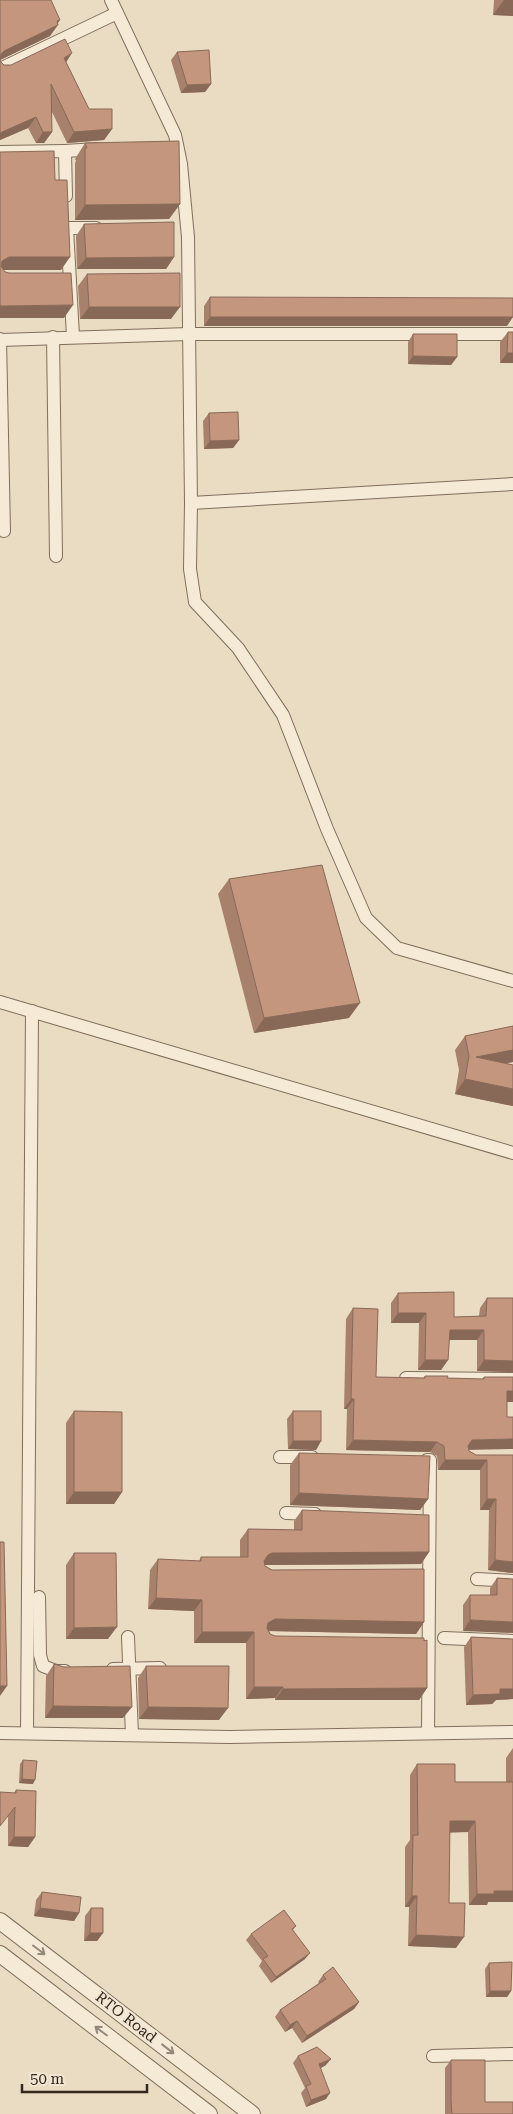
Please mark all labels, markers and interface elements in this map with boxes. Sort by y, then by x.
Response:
one-way arrow [32,1945,45,1956]
street label: RTO Road [92,1988,160,2047]
one-way arrow [95,2026,108,2037]
one-way arrow [161,2044,174,2055]
scale bar [22,2062,148,2094]
text: 50 m [30,2070,65,2088]

